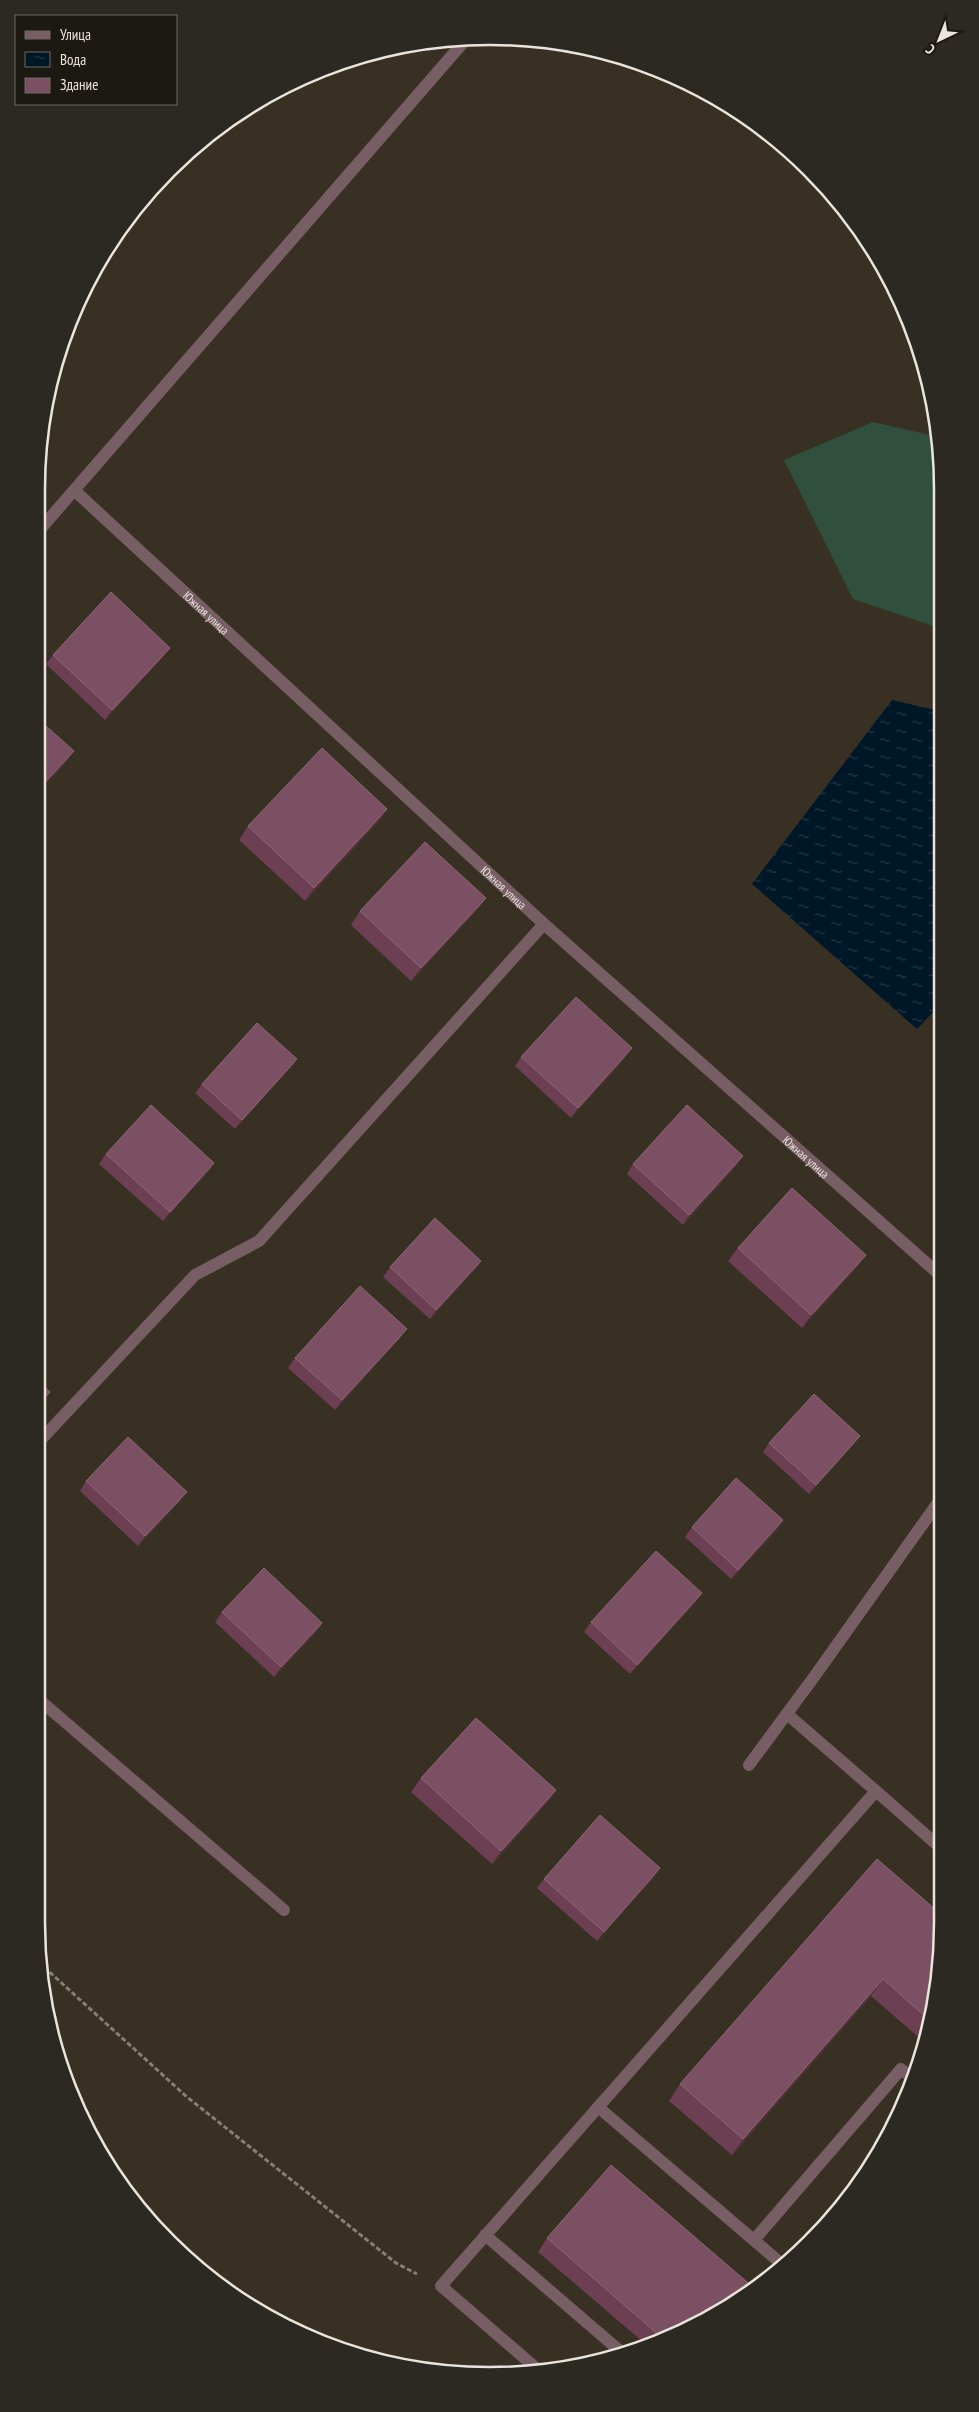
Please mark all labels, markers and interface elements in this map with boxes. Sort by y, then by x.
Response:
legend [15,15,178,105]
north arrow [914,15,964,65]
text: Улица [60,25,91,44]
text: С [921,40,939,58]
text: Вода [60,50,86,69]
text: Здание [60,75,98,94]
street label: Южная улица [181,588,233,637]
street label: Южная улица [478,862,530,912]
street label: Южная улица [780,1132,833,1181]

